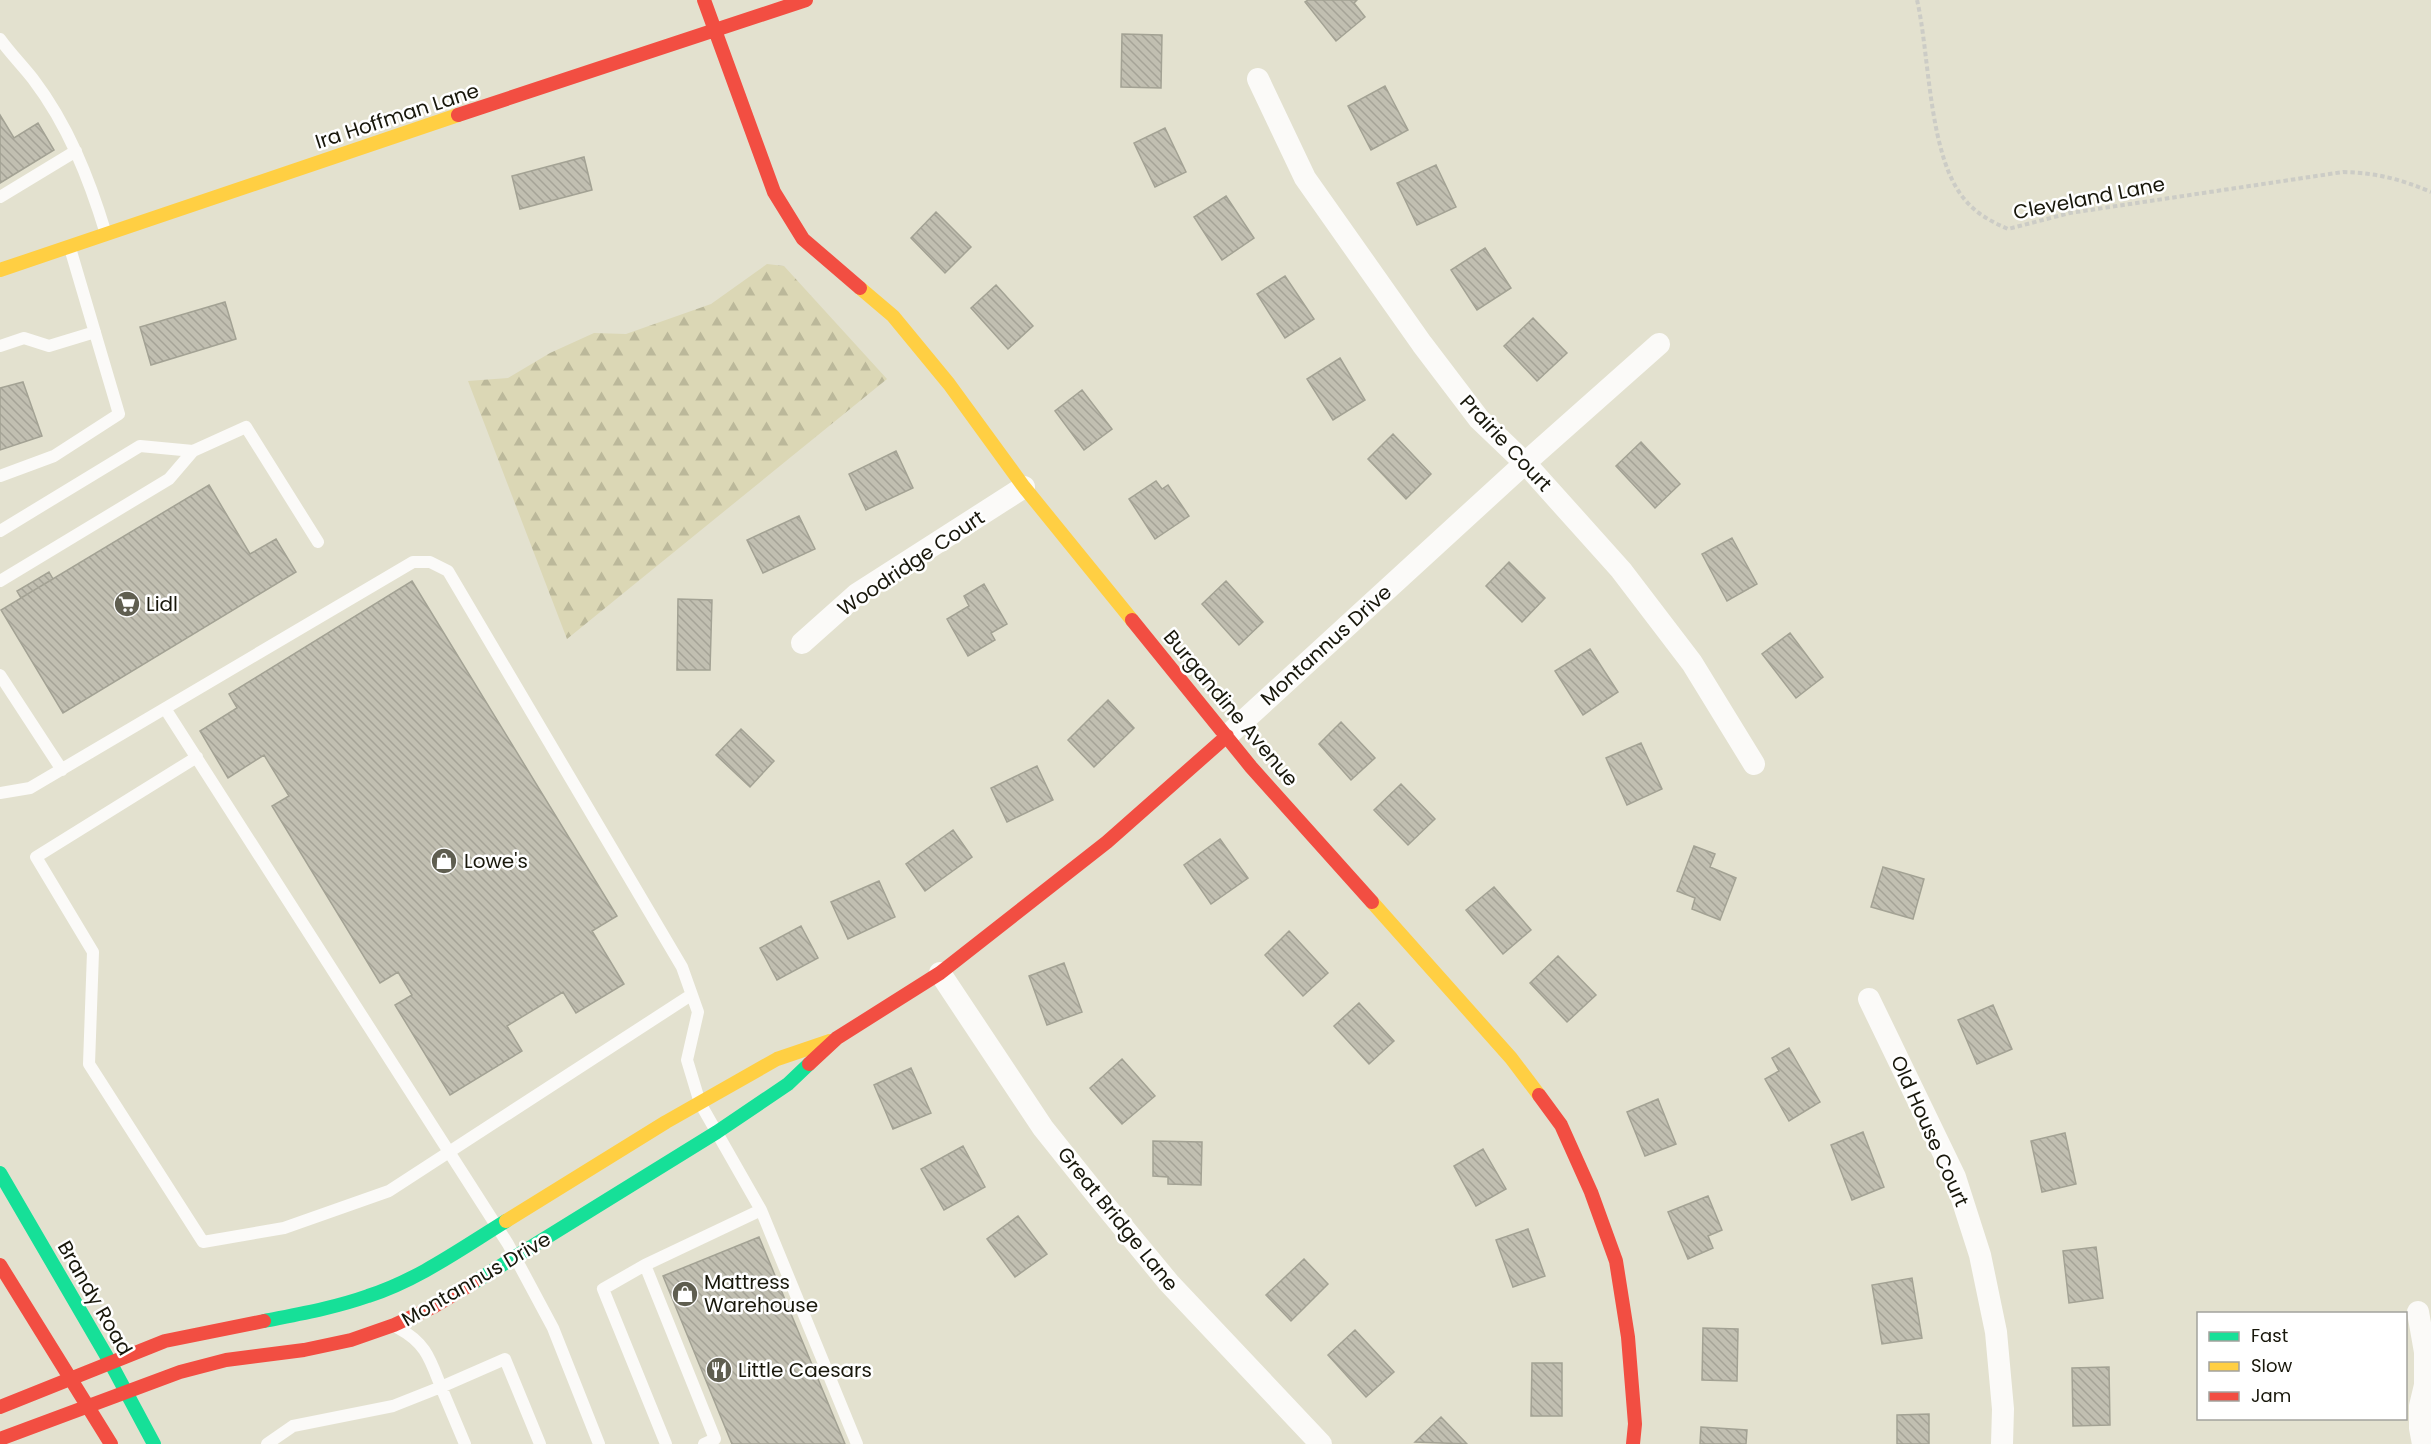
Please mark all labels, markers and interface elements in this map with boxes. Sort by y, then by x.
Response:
street label: Ira Hoffman Lane [312,76,482,156]
street label: Cleveland Lane [2011,170,2167,226]
street label: Prairie Court [1454,388,1558,498]
street label: Woodridge Court [832,503,990,623]
street label: Montannus Drive [1254,578,1398,712]
supermarket icon: Lidl [112,589,142,619]
place label: Lidl [146,590,178,618]
street label: Burgandine Avenue [1157,624,1305,792]
shop icon: Lowe's [429,846,459,876]
place label: Lowe's [464,847,528,875]
street label: Old House Court [1884,1051,1976,1211]
street label: Great Bridge Lane [1051,1141,1185,1297]
street label: Montannus Drive [396,1225,556,1333]
street label: Brandy Road [51,1235,139,1361]
place label: Mattress Warehouse [704,1268,818,1319]
shop icon: Mattress Warehouse [670,1279,700,1309]
legend [2197,1312,2407,1420]
text: Fast [2251,1323,2288,1348]
text: Slow [2251,1353,2293,1378]
restaurant icon: Little Caesars [704,1355,734,1385]
place label: Little Caesars [738,1356,872,1384]
text: Jam [2251,1383,2291,1408]

